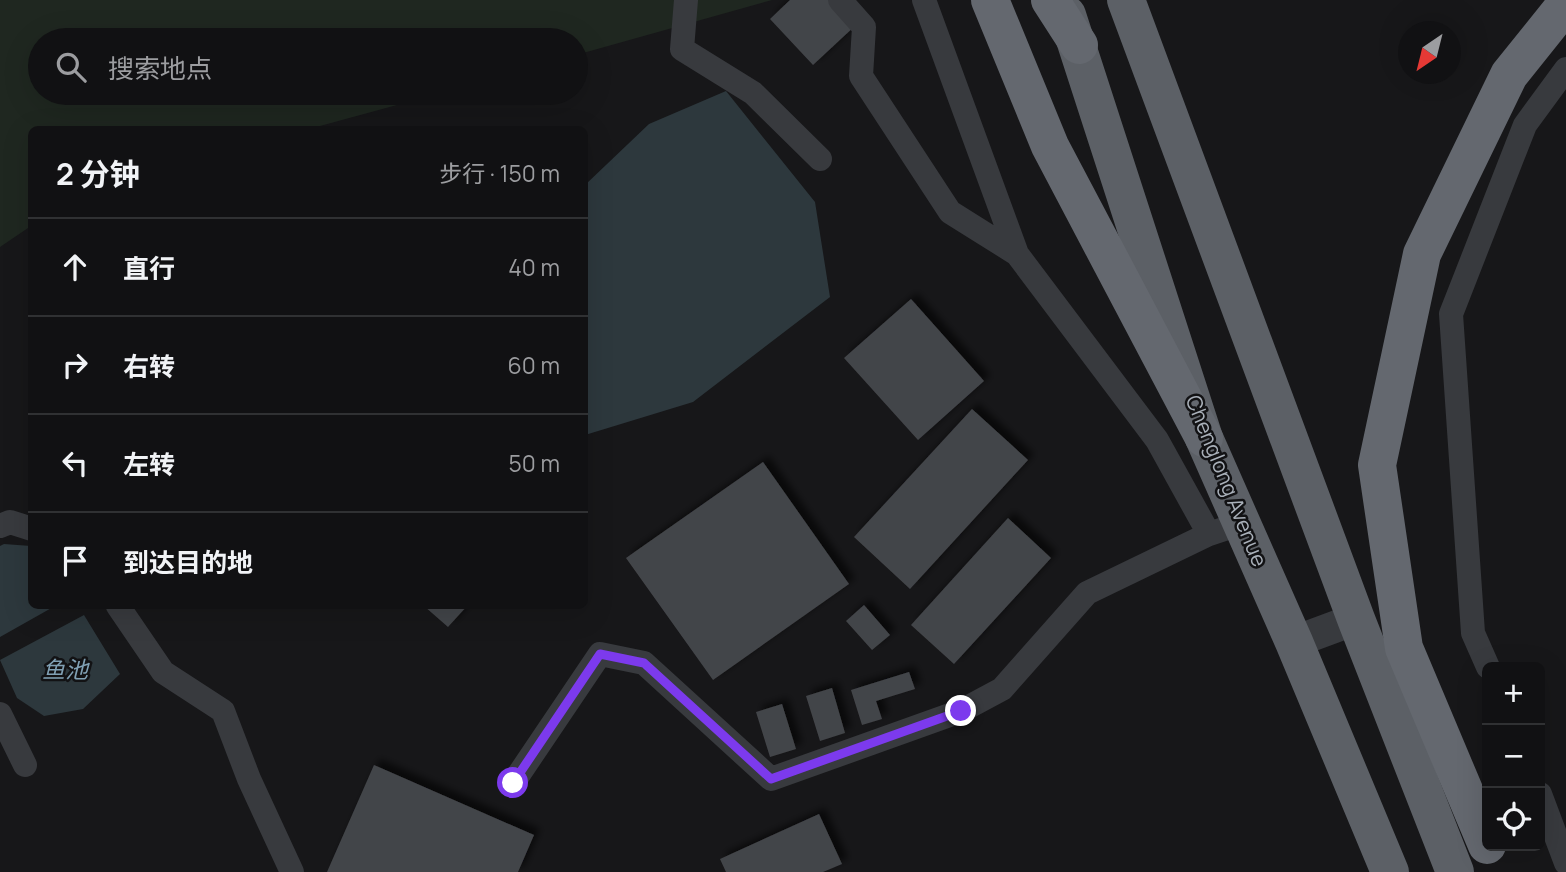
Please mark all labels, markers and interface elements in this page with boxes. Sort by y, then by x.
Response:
north arrow [1398,21,1461,84]
search box [28,28,588,105]
icon: search [52,48,90,86]
text: 搜索地点 [108,50,212,86]
text: 2 分钟 [56,153,140,194]
text: 步行 · 150 m [439,157,560,189]
icon: ahead [56,248,94,286]
text: 直行 [123,250,175,286]
text: 40 m [508,251,560,283]
icon: right [56,346,94,384]
text: 右转 [123,348,175,384]
text: 60 m [508,349,560,381]
street label: Chenglong Avenue [1180,391,1274,571]
icon: left [56,444,94,482]
text: 左转 [123,446,175,482]
text: 50 m [509,447,560,479]
icon: arrive [56,542,94,580]
text: 到达目的地 [123,544,253,580]
water label: 鱼池 [42,653,90,685]
map controls [1482,662,1545,851]
button: + [1482,662,1545,725]
route end [945,695,976,726]
button: − [1482,725,1545,788]
route start [497,767,528,798]
button: locate [1482,788,1545,851]

